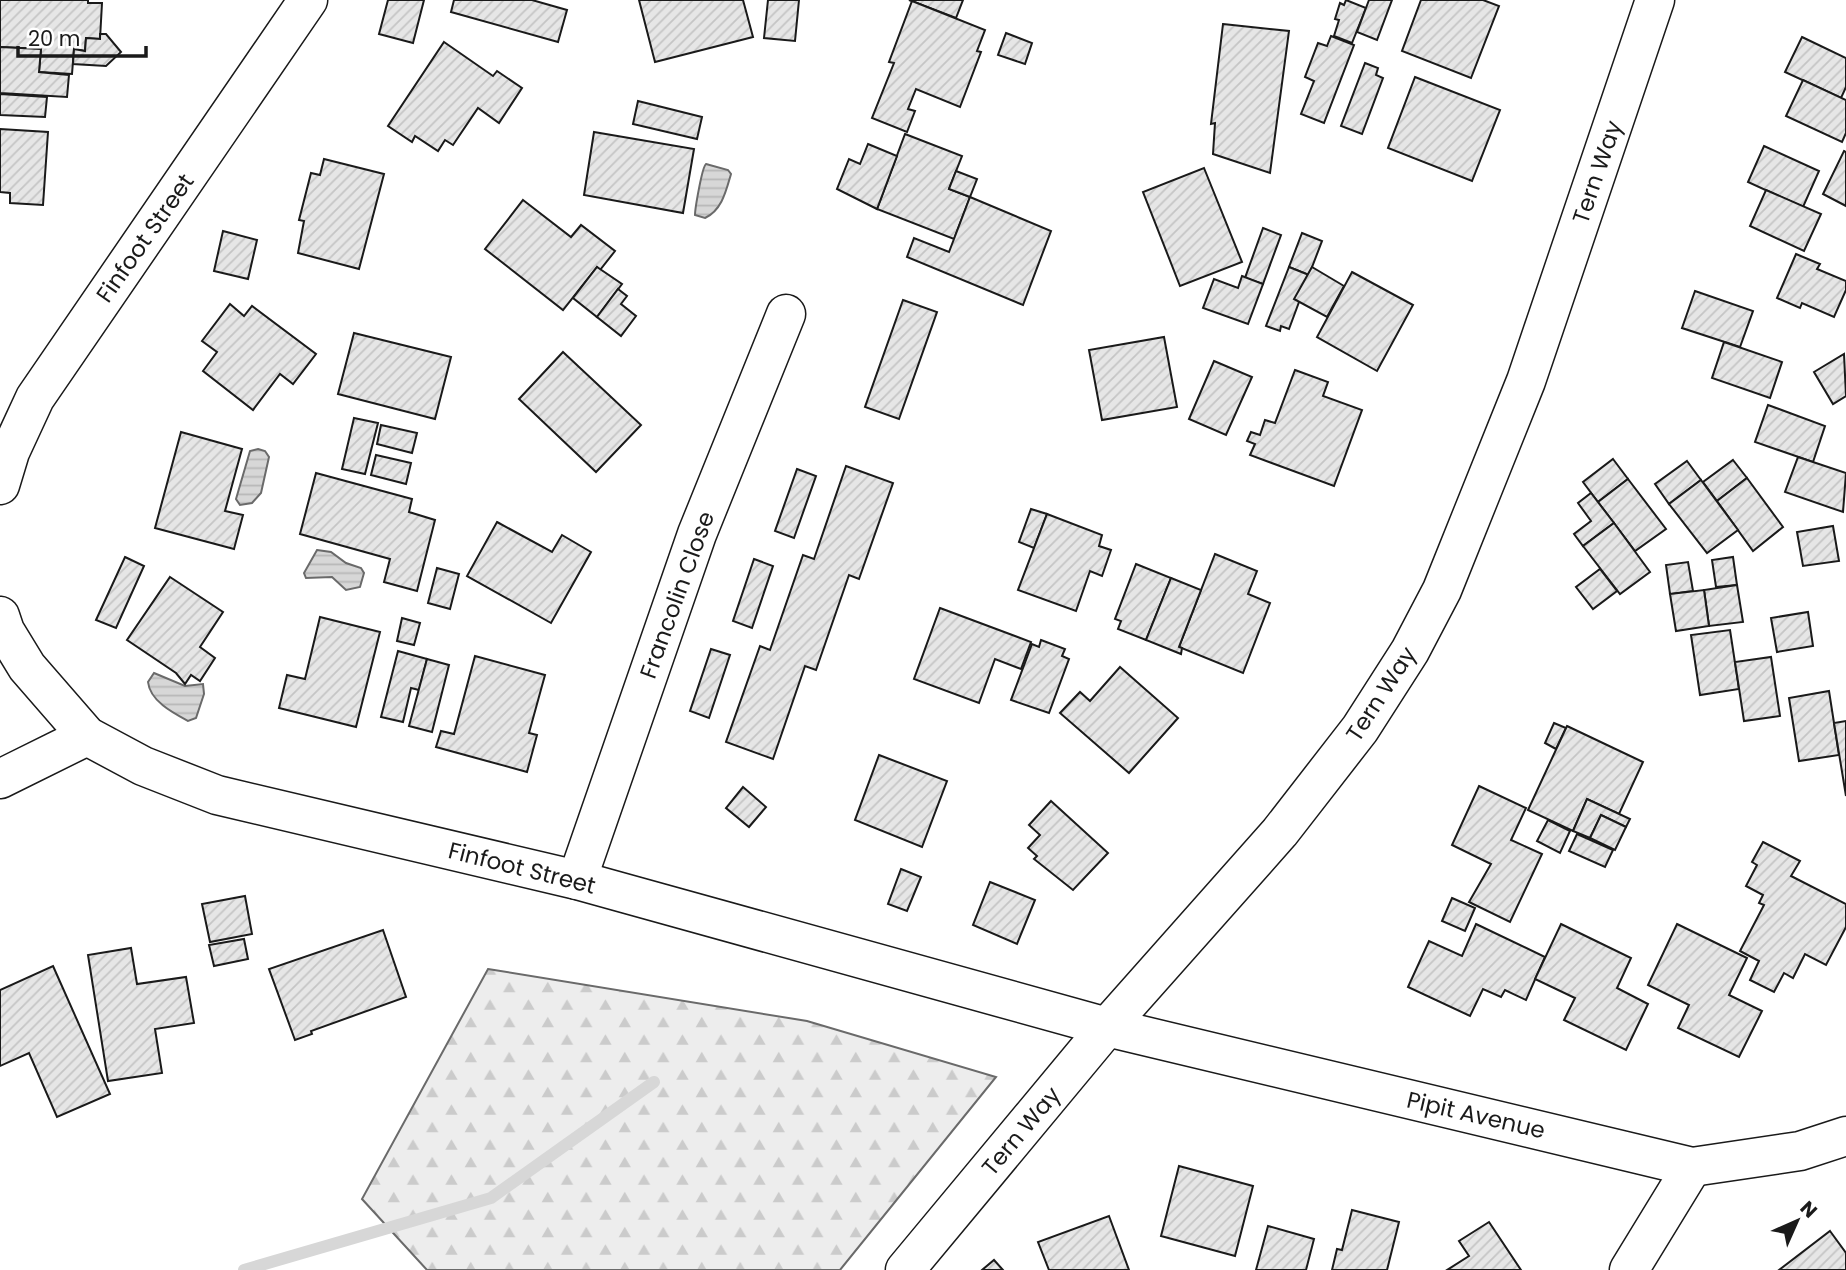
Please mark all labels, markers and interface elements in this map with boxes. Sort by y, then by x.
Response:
scale bar [18,14,145,58]
text: 20 m [28,24,81,53]
street label: Tern Way [1564,116,1630,228]
street label: Finfoot Street [89,167,201,309]
street label: Francolin Close [632,507,722,683]
street label: Tern Way [1338,640,1424,748]
street label: Finfoot Street [445,834,599,902]
street label: Tern Way [974,1080,1068,1182]
street label: Pipit Avenue [1404,1084,1548,1146]
north arrow [1762,1186,1832,1256]
text: N [1794,1195,1823,1224]

